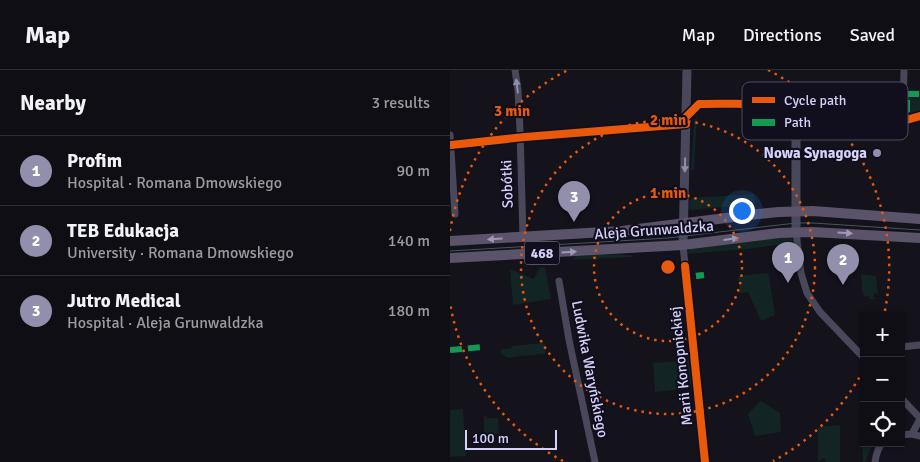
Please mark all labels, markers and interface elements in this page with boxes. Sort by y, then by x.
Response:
text: Map [25,20,70,50]
text: Map [682,24,715,46]
text: Directions [743,24,822,46]
text: Saved [850,24,895,46]
one-way arrow [513,78,521,94]
legend [742,82,908,140]
text: Nearby [20,90,86,116]
text: Cycle path [784,92,846,109]
text: 3 results [371,93,430,113]
text: 3 min [494,102,530,120]
text: 2 min [650,111,686,129]
text: Path [784,114,811,131]
place label: Nowa Synagoga [763,144,867,162]
marker: Nowa Synagoga [871,147,883,159]
text: Profim [67,149,122,173]
one-way arrow [681,158,689,174]
street label: Sobótki [497,159,517,209]
text: 1 [32,161,40,181]
text: 90 m [396,161,430,181]
text: Hospital · Romana Dmowskiego [67,173,282,193]
pin: 3 [558,181,590,222]
text: 1 min [650,184,686,202]
your location [729,198,755,224]
street label: Aleja Grunwaldzka [594,217,714,243]
text: TEB Edukacja [67,219,179,243]
one-way arrow [837,230,853,238]
text: 2 [32,231,40,251]
text: 140 m [388,231,430,251]
one-way arrow [486,235,502,243]
one-way arrow [724,235,740,243]
road number: 468 [524,242,560,264]
pin: 1 [772,242,804,283]
text: University · Romana Dmowskiego [67,243,294,263]
pin: 2 [827,244,859,285]
one-way arrow [561,247,577,255]
centre of rings [659,258,677,276]
text: Jutro Medical [67,289,181,313]
street label: Ludwika Waryńskiego [568,299,612,439]
text: 3 [32,301,40,321]
text: 180 m [388,301,430,321]
street label: Marii Konopnickiej [666,305,696,427]
map controls [860,312,905,447]
button: + [860,312,905,357]
text: Hospital · Aleja Grunwaldzka [67,313,264,333]
button: − [860,357,905,402]
button: locate [860,402,905,447]
scale bar [465,427,558,450]
text: 100 m [472,430,509,447]

